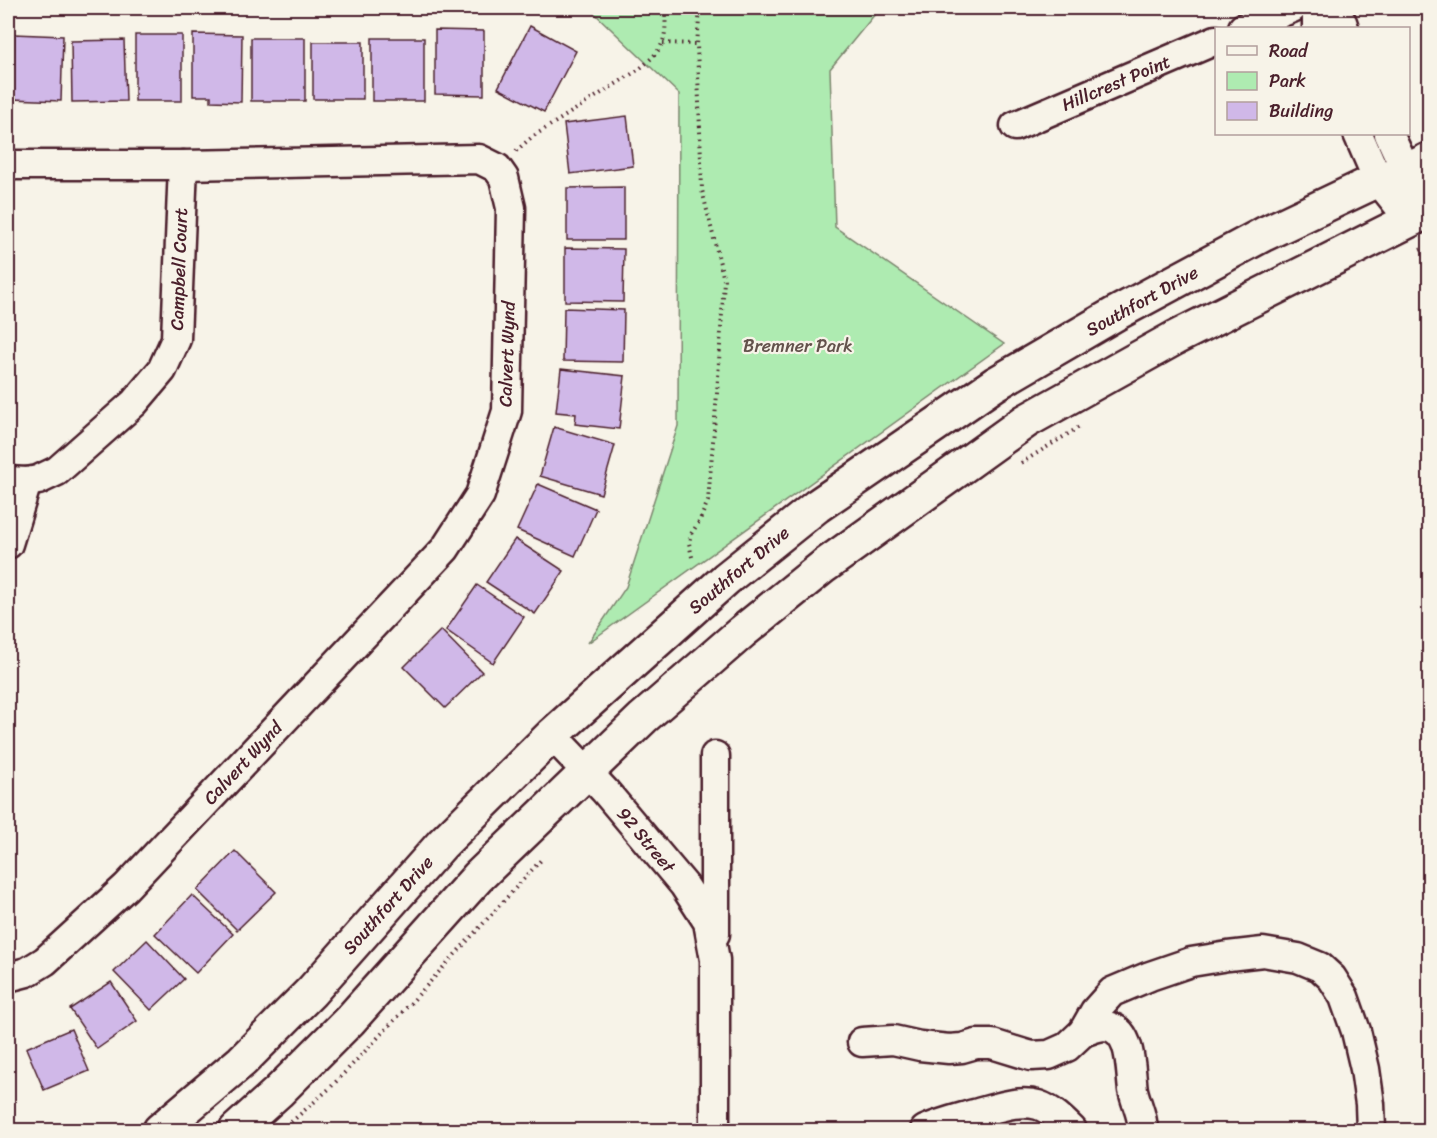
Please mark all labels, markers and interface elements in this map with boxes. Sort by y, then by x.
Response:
legend [1215,27,1410,135]
text: Road [1269,35,1309,67]
street label: Hillcrest Point [1056,46,1176,120]
text: Park [1269,65,1306,97]
text: Building [1269,95,1333,127]
street label: Campbell Court [161,207,197,331]
street label: Southfort Drive [1080,257,1204,345]
street label: Calvert Wynd [489,299,525,407]
park label: Bremner Park [743,330,853,362]
street label: Southfort Drive [681,518,797,622]
street label: Calvert Wynd [195,712,292,812]
street label: 92 Street [609,800,684,881]
street label: Southfort Drive [334,848,442,962]

